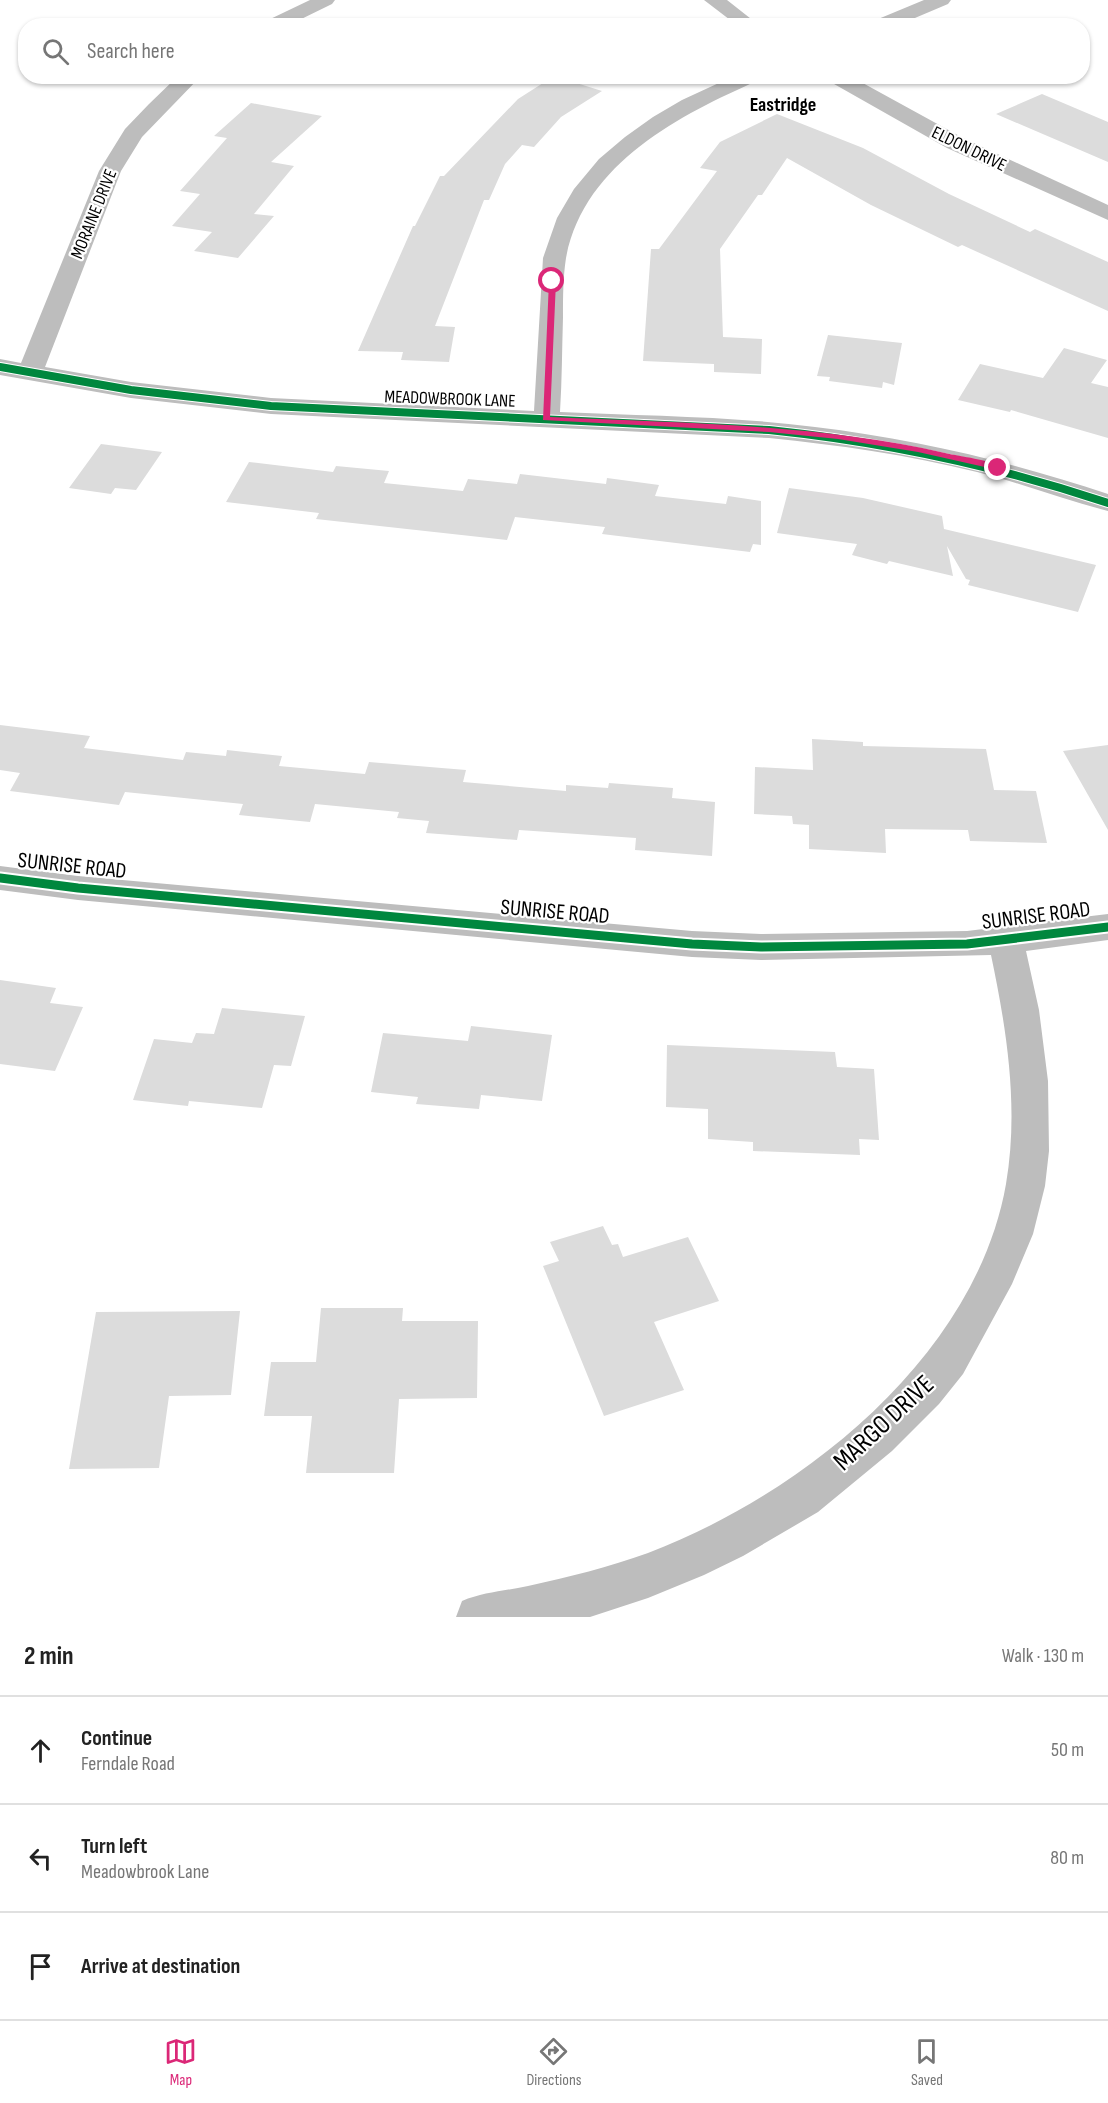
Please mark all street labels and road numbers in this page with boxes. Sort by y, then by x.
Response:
street label: ELDON DRIVE [928,122,1010,176]
street label: MORAINE DRIVE [66,166,122,262]
street label: MEADOWBROOK LANE [384,386,516,412]
street label: SUNRISE ROAD [16,847,128,885]
street label: SUNRISE ROAD [499,894,611,930]
street label: SUNRISE ROAD [980,896,1092,936]
street label: MARGO DRIVE [827,1369,941,1477]

